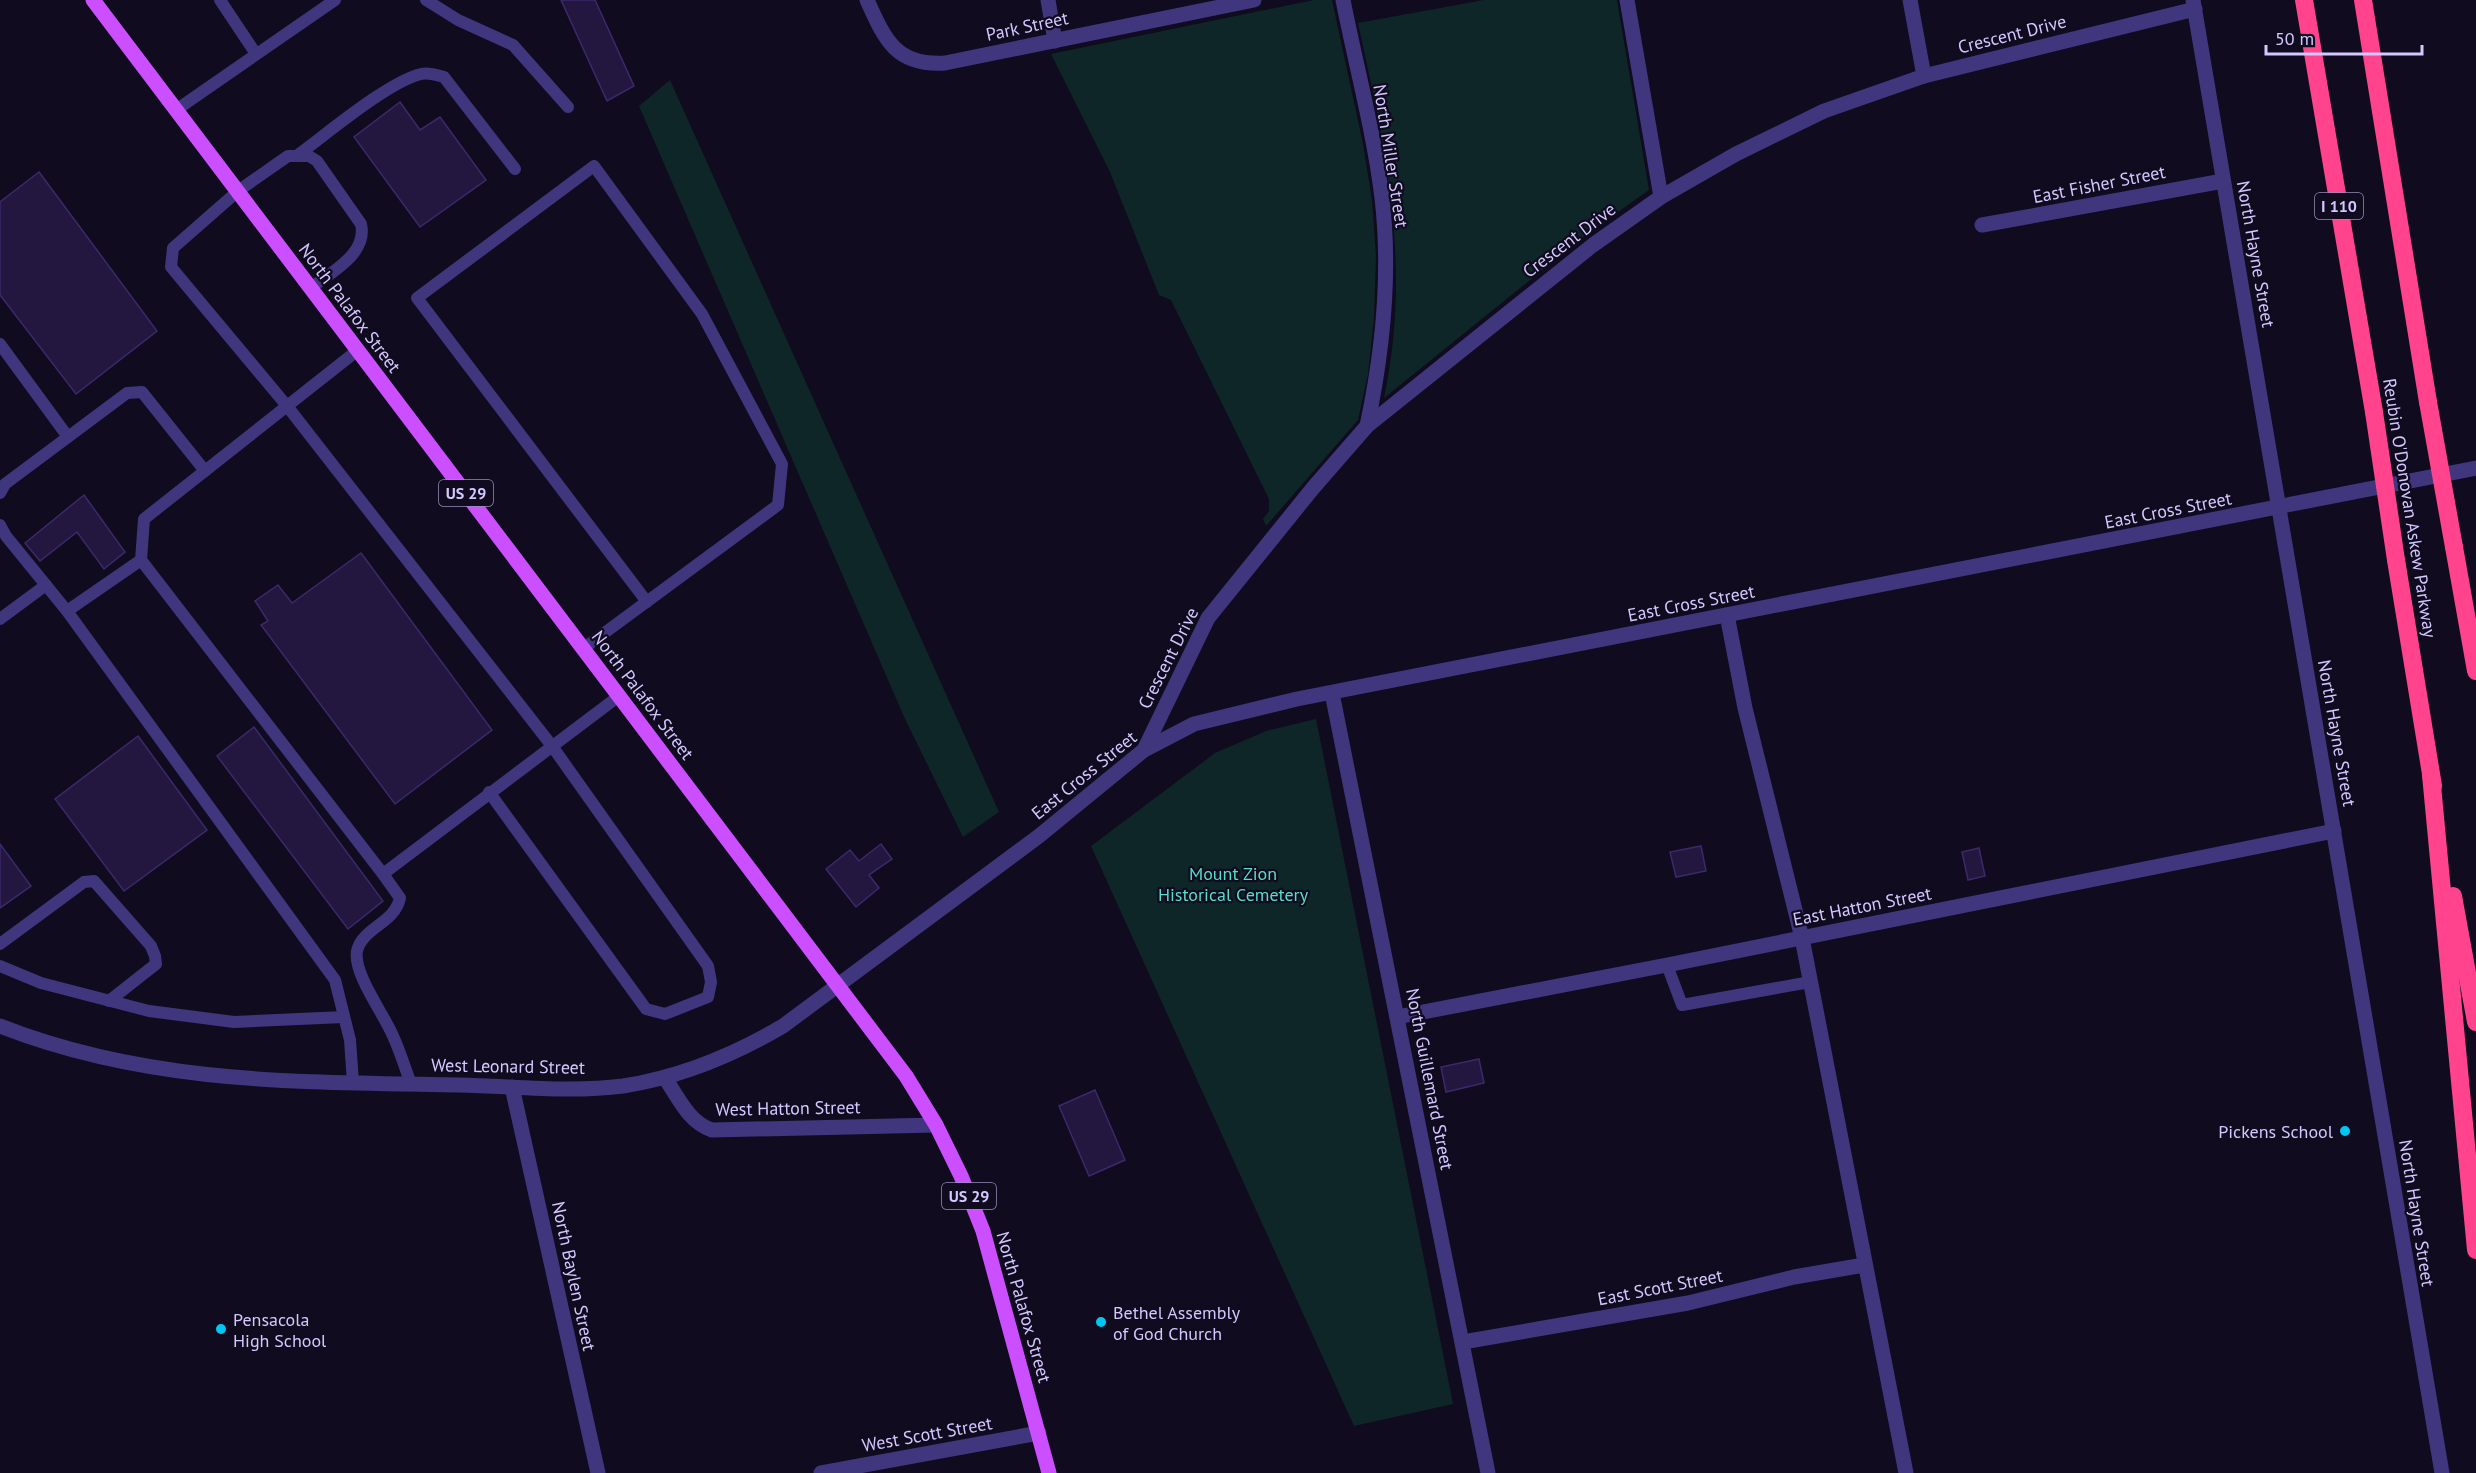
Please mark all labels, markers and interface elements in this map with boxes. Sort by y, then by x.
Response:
street label: Park Street [984,6,1070,46]
street label: Crescent Drive [1955,9,2069,59]
scale bar [2266,18,2422,56]
text: 50 m [2275,27,2314,50]
street label: North Miller Street [1368,83,1414,229]
street label: East Fisher Street [2031,160,2167,208]
street label: North Hayne Street [2232,179,2280,329]
road number: I 110 [2315,193,2363,219]
street label: Crescent Drive [1518,197,1620,283]
street label: North Palafox Street [294,239,406,377]
street label: Reubin O'Donovan Askew Parkway [2378,377,2442,640]
road number: US 29 [439,480,493,506]
street label: East Cross Street [2103,486,2233,534]
street label: East Cross Street [1626,579,1756,627]
street label: Crescent Drive [1133,603,1203,713]
street label: North Palafox Street [587,626,699,764]
street label: North Hayne Street [2313,658,2361,808]
street label: East Cross Street [1027,726,1141,824]
park label: Mount Zion Historical Cemetery [1158,862,1309,906]
street label: East Hatton Street [1791,881,1933,931]
street label: North Guillemard Street [1401,986,1459,1172]
street label: West Leonard Street [431,1053,585,1079]
street label: West Hatton Street [715,1095,861,1121]
place label: Pickens School [2218,1120,2334,1143]
marker: Pickens School [2338,1124,2352,1138]
street label: North Hayne Street [2394,1138,2440,1288]
road number: US 29 [942,1183,996,1209]
street label: North Baylen Street [547,1199,601,1353]
street label: North Palafox Street [991,1229,1057,1385]
street label: East Scott Street [1595,1264,1725,1310]
place label: Bethel Assembly of God Church [1113,1301,1241,1345]
place label: Pensacola High School [233,1308,327,1352]
marker: Bethel Assembly of God Church [1094,1315,1108,1329]
marker: Pensacola High School [214,1322,228,1336]
street label: West Scott Street [860,1411,994,1457]

